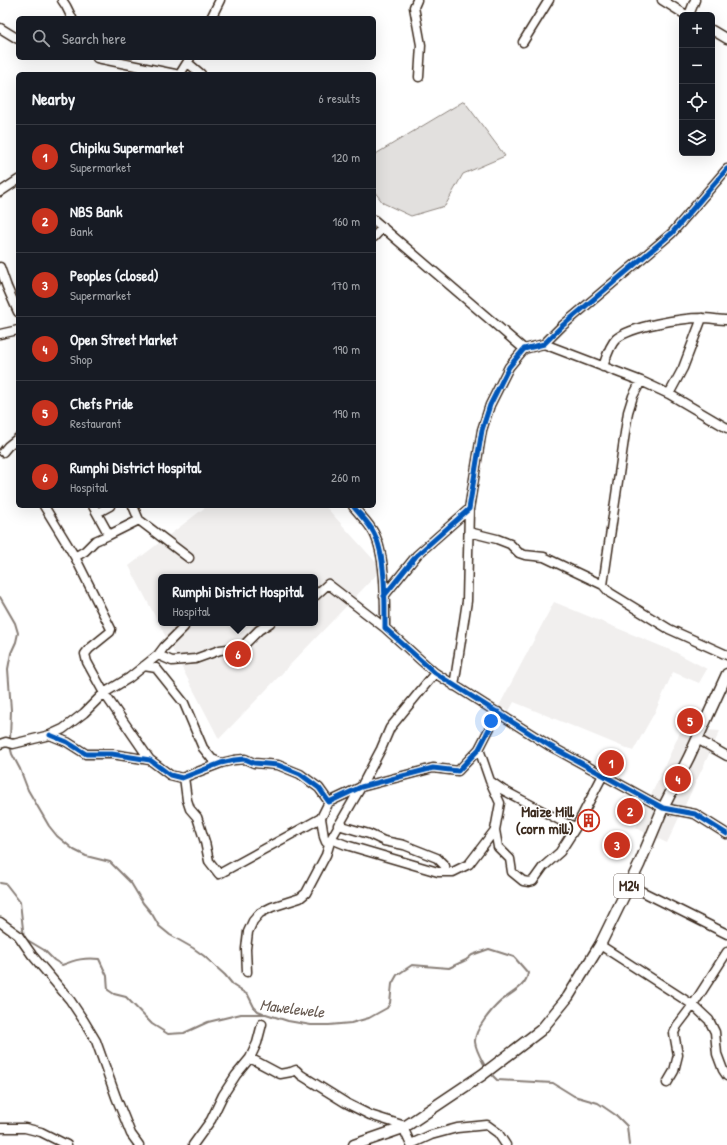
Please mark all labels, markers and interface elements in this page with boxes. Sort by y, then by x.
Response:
map controls [679,12,715,156]
button: + [679,12,715,48]
search box [16,16,376,60]
icon: search [30,27,52,49]
text: Search here [62,28,126,49]
button: − [679,48,715,84]
button: locate [679,84,715,120]
text: Nearby [32,87,75,110]
text: 6 results [319,89,360,107]
button: layers [679,120,715,156]
text: Chipiku Supermarket [70,137,184,158]
text: 1 [43,148,47,166]
text: 120 m [332,148,360,166]
text: Supermarket [70,158,131,176]
text: NBS Bank [70,201,122,222]
text: 2 [42,212,48,230]
text: 160 m [332,212,360,230]
text: Bank [70,222,93,240]
text: Peoples (closed) [70,265,159,286]
text: 3 [42,276,48,294]
text: 170 m [331,276,360,294]
text: Supermarket [70,286,131,304]
text: Open Street Market [70,329,177,350]
text: 4 [43,340,47,358]
text: 190 m [333,340,360,358]
text: Shop [70,350,92,368]
text: Chefs Pride [70,393,133,414]
text: 5 [42,404,48,422]
text: 190 m [333,404,360,422]
text: Restaurant [70,414,121,432]
text: Rumphi District Hospital [70,457,201,478]
text: 6 [42,468,48,486]
text: 260 m [331,468,360,486]
text: Hospital [70,478,108,496]
popup [158,574,318,626]
text: Rumphi District Hospital [172,581,304,602]
text: Hospital [172,602,210,620]
pin: 6 [225,639,251,669]
pin: 5 [677,706,703,736]
your location [481,711,501,731]
pin: 1 [598,748,624,778]
pin: 4 [665,764,691,794]
pin: 2 [617,796,643,826]
place label: Maize Mill (corn mill) [516,801,575,839]
building icon: Maize Mill (corn mill) [576,808,602,834]
pin: 3 [604,830,630,860]
road number: M24 [614,874,644,898]
water label: Mawelewele [259,993,326,1023]

